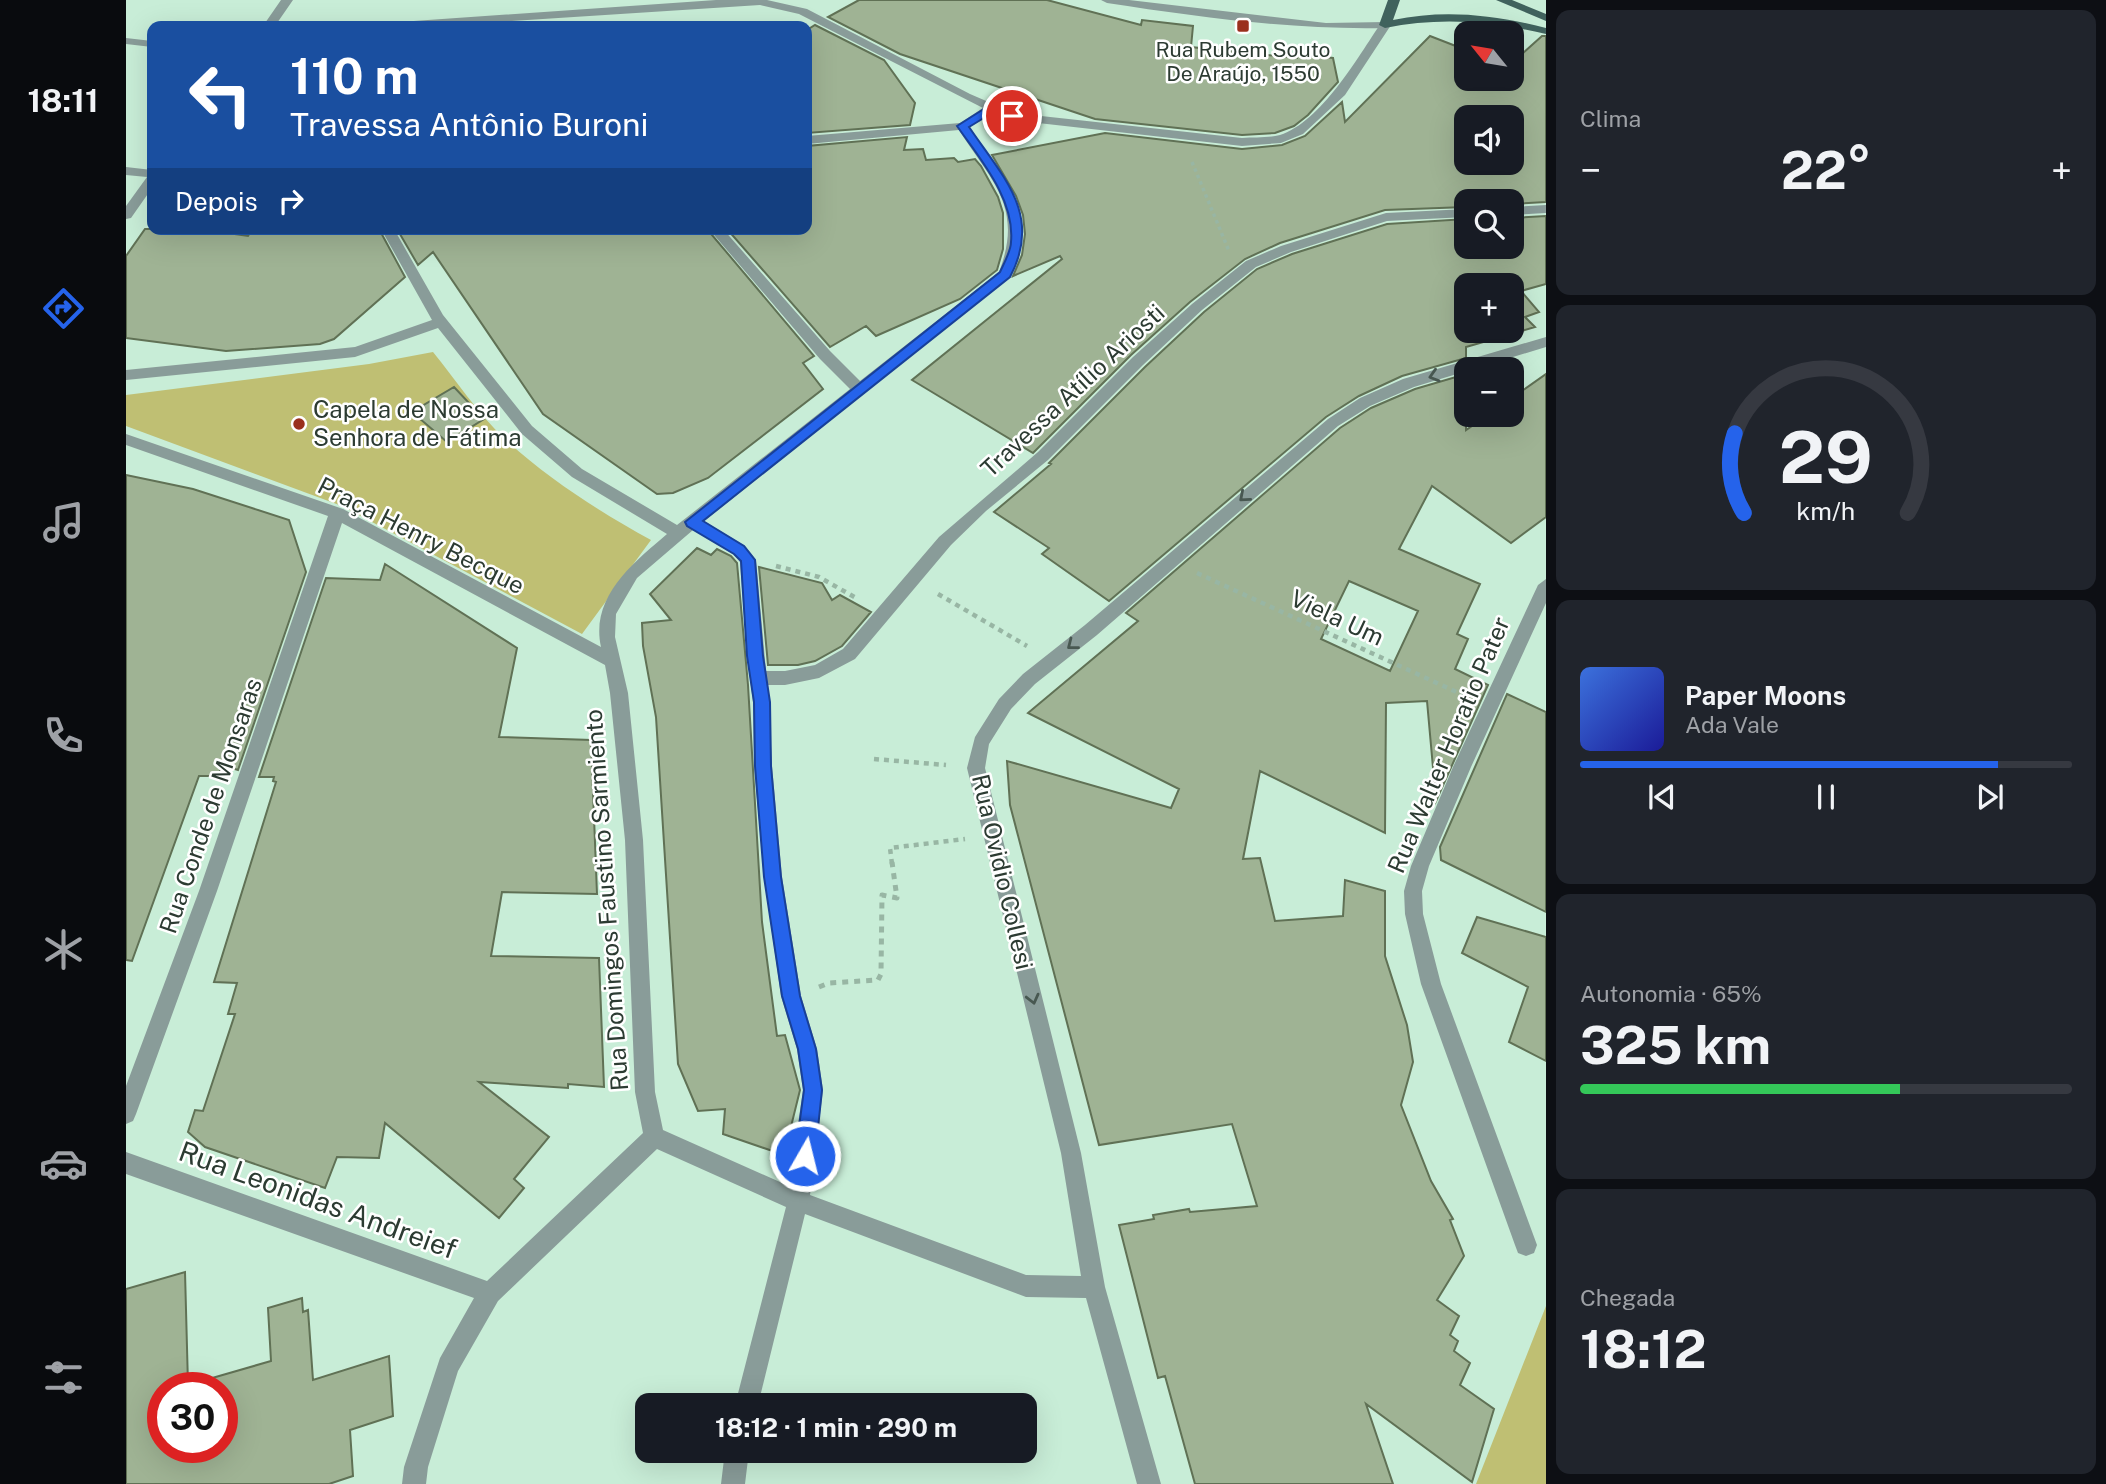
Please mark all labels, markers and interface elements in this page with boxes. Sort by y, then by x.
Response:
marker: Rua Rubem Souto De Araújo, 1550 [1235,18,1251,34]
north arrow [1454,21,1524,91]
map controls [1454,21,1524,427]
place label: Rua Rubem Souto De Araújo, 1550 [1156,37,1330,86]
text: 110 m [290,47,418,105]
icon: left [175,49,266,140]
text: 18:11 [27,82,99,119]
pin [982,86,1042,146]
icon: arrive [993,97,1031,135]
button: sound [1454,105,1524,175]
text: Clima [1580,105,1641,132]
text: Travessa Antônio Buroni [290,106,648,143]
text: 22° [1781,140,1871,201]
text: − [1580,148,1601,193]
text: + [2051,148,2072,193]
icon: right [272,182,310,220]
text: Depois [175,186,258,217]
button: search [1454,189,1524,259]
button: + [1454,273,1524,343]
icon: directions [39,284,88,333]
street label: Travessa Atílio Ariosti [975,298,1170,482]
button: − [1454,357,1524,427]
one-way arrow [1428,367,1440,382]
place label: Capela de Nossa Senhora de Fátima [313,395,521,451]
text: 29 [1779,415,1873,500]
marker: Capela de Nossa Senhora de Fátima [291,416,307,432]
street label: Praça Henry Becque [314,471,529,599]
one-way arrow [1240,489,1253,501]
text: km/h [1797,496,1855,526]
icon: music [39,498,88,547]
street label: Viela Um [1286,583,1388,651]
street label: Rua Walter Horatio Pater [1381,612,1515,877]
one-way arrow [1067,636,1079,649]
street label: Rua Conde de Monsaras [153,674,267,937]
text: Paper Moons [1685,680,1846,711]
street label: Rua Domingos Faustino Sarmiento [579,708,633,1092]
icon: phone [39,711,88,760]
text: Ada Vale [1685,711,1779,738]
street label: Rua Ovidio Collesi [967,771,1039,972]
icon: previous [1643,778,1681,816]
icon: pause [1807,778,1845,816]
icon: next [1971,778,2009,816]
icon: climate [39,925,88,974]
text: Autonomia · 65% [1580,980,1762,1007]
one-way arrow [1025,993,1039,1005]
text: 325 km [1580,1015,1771,1076]
position arrow [768,1119,842,1193]
street label: Rua Leonidas Andreief [175,1134,462,1265]
icon: car [39,1139,88,1188]
text: Chegada [1580,1284,1675,1311]
text: 18:12 [1580,1319,1706,1380]
icon: filters [39,1353,88,1402]
speed limit sign: 30 [147,1372,238,1463]
text: 18:12 · 1 min · 290 m [715,1412,957,1443]

